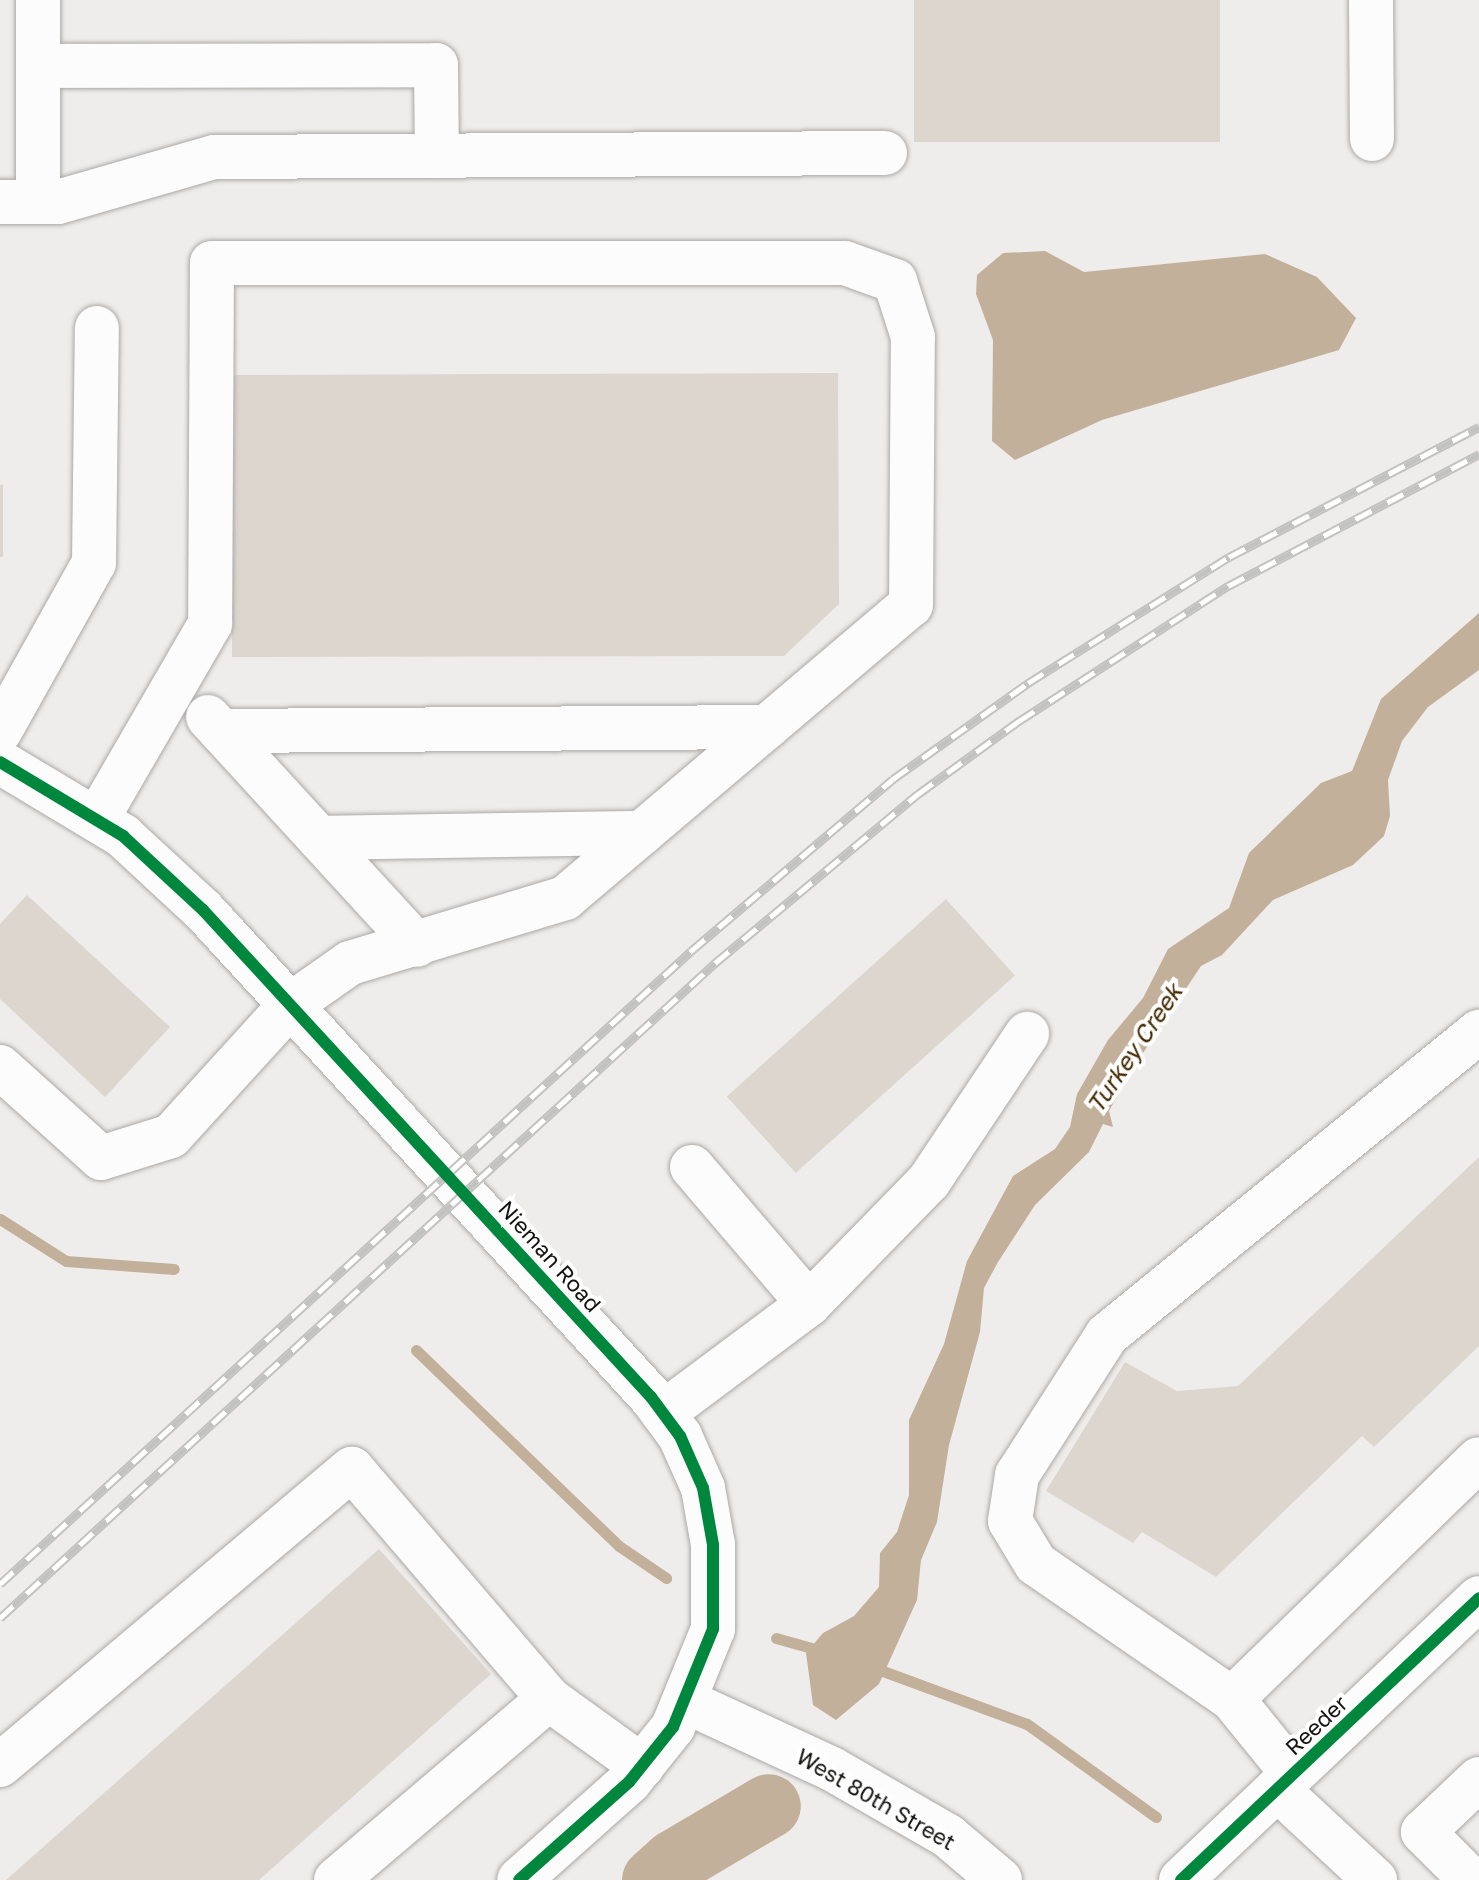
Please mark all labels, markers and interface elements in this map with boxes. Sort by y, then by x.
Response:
water label: Turkey Creek [1080,978,1188,1118]
street label: Nieman Road [493,1195,607,1317]
street label: Reeder [1280,1690,1352,1760]
street label: West 80th Street [792,1743,960,1855]

